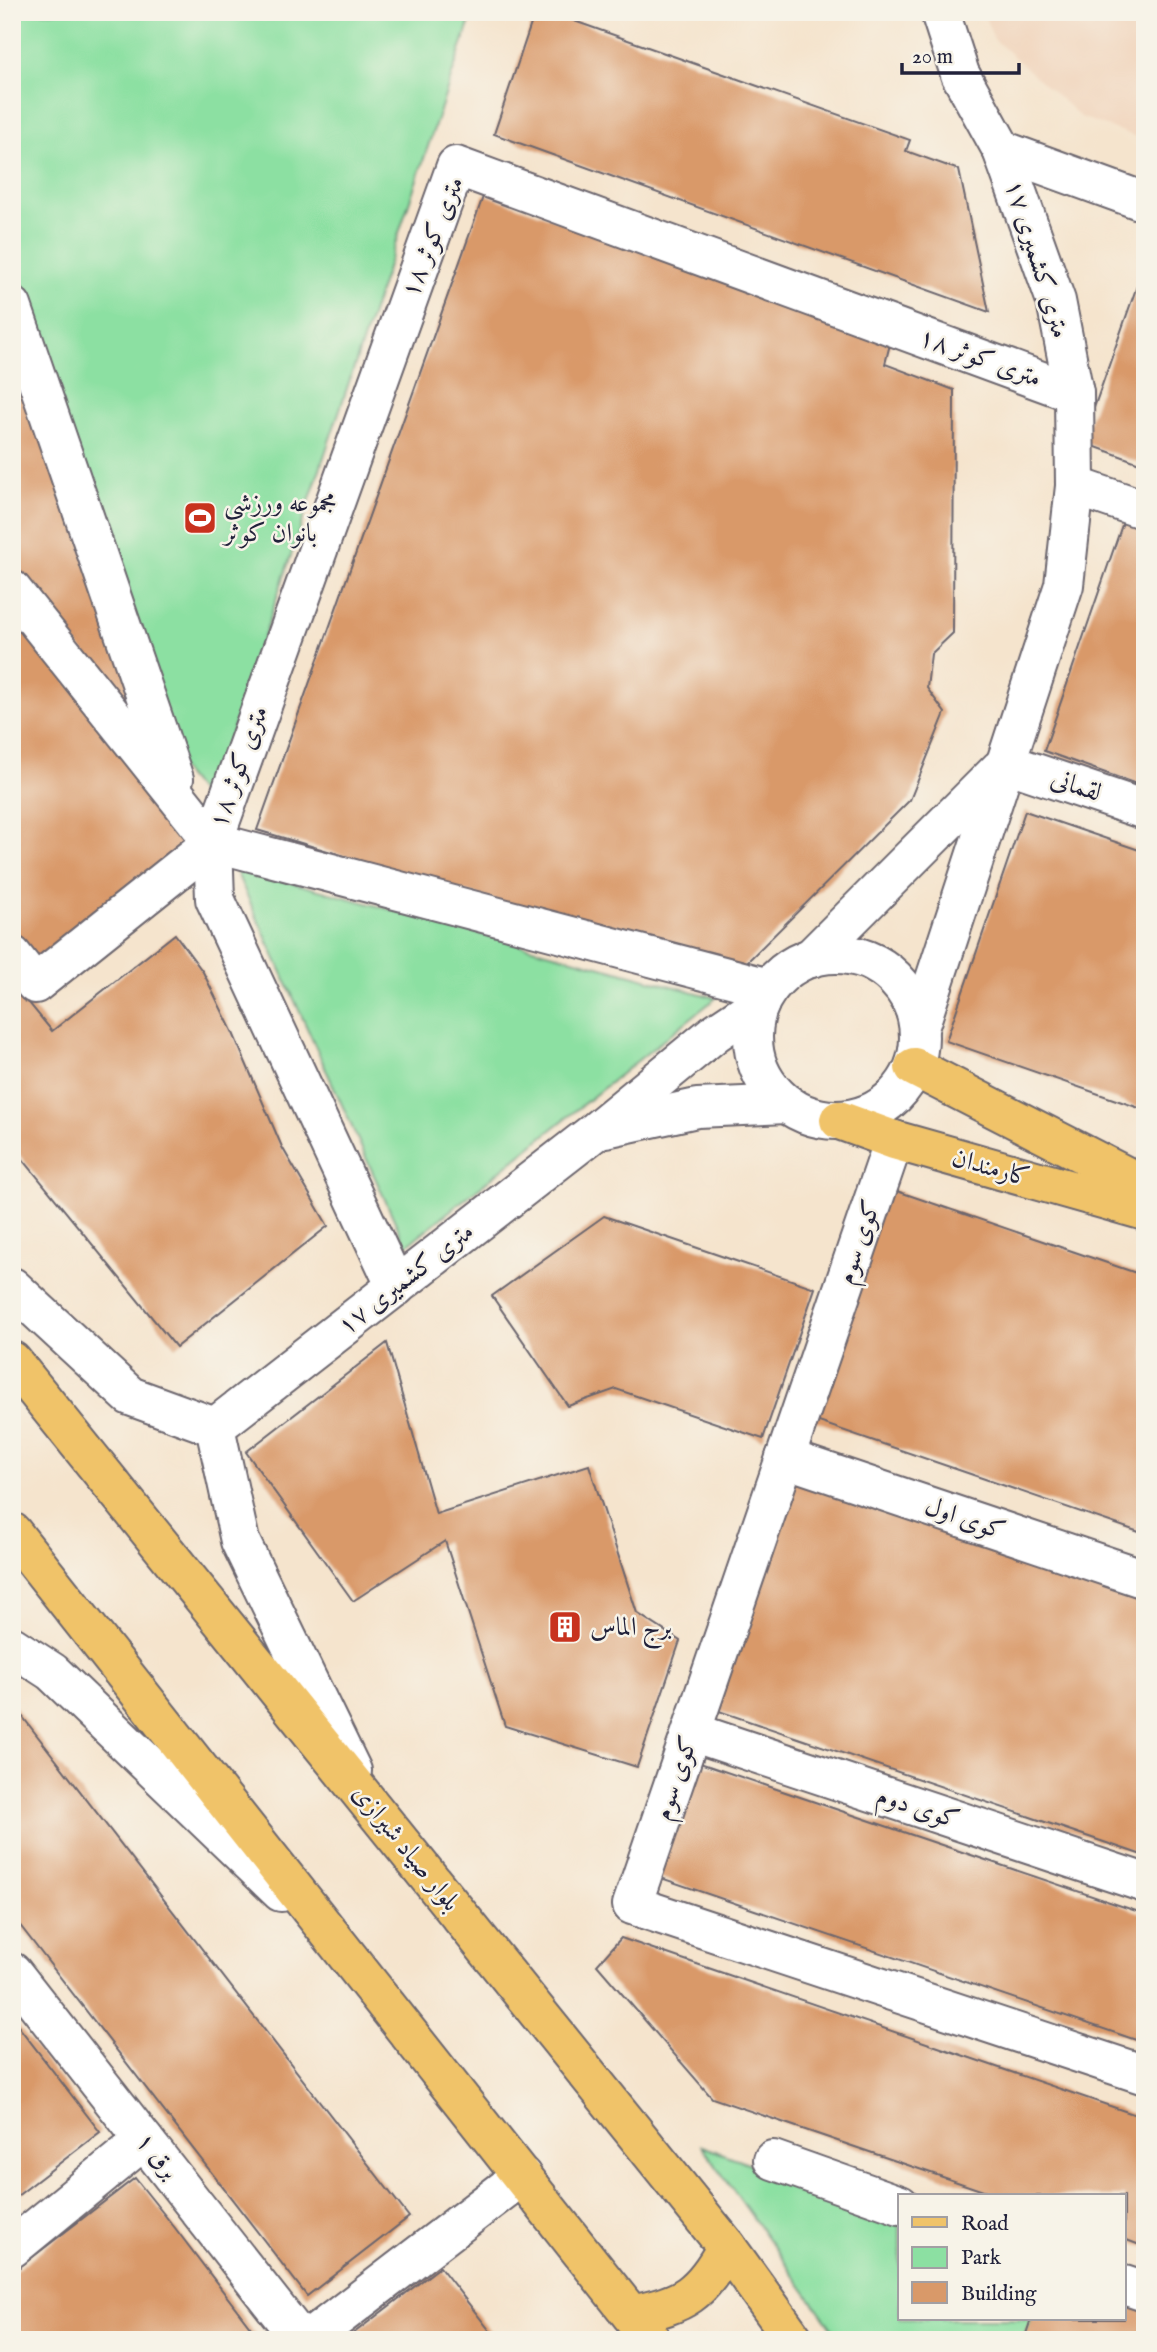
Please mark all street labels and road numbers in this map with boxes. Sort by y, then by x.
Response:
street label: ۱۸ متری کوثر [394,172,472,302]
street label: ۱۷ متری کشمیری [997,176,1077,342]
street label: ۱۸ متری کوثر [914,321,1046,395]
street label: ۱۸ متری کوثر [202,701,276,833]
street label: لقمانی [1046,762,1106,810]
street label: کارمندان [948,1141,1034,1195]
street label: کوی سوم [829,1195,894,1290]
street label: ۱۷ متری کشمیری [331,1215,481,1343]
street label: کوی اول [920,1490,1010,1548]
street label: کوی سوم [646,1731,711,1826]
street label: بلوار صیاد شیرازی [345,1778,467,1918]
street label: کوی دوم [871,1779,964,1842]
street label: برق ۱ [128,2126,186,2187]

